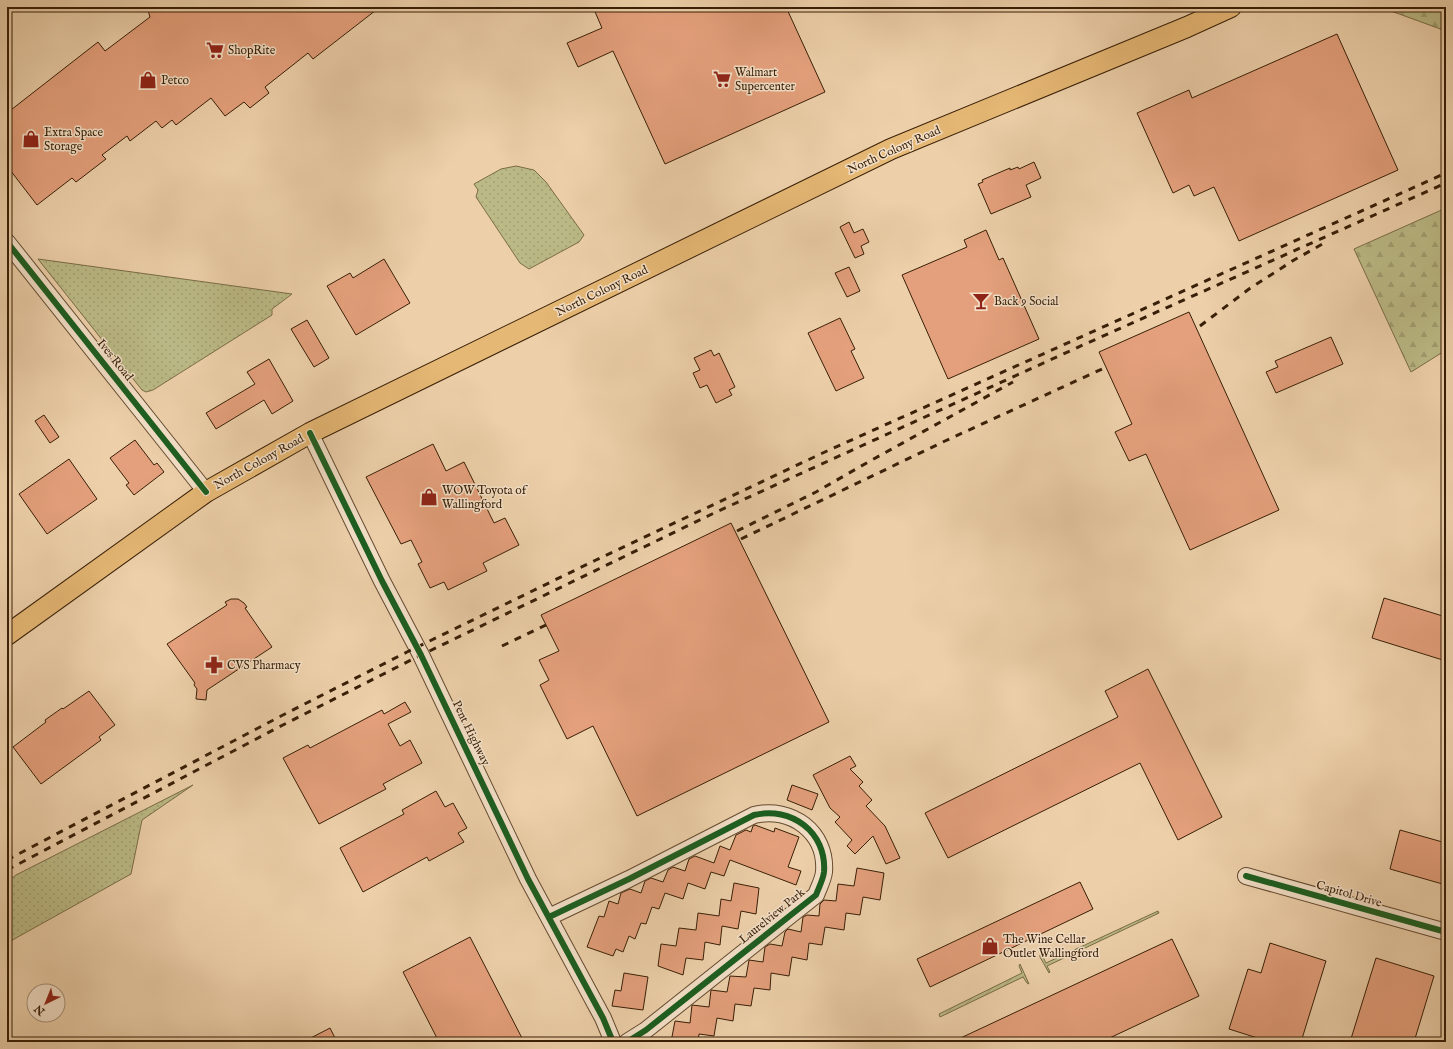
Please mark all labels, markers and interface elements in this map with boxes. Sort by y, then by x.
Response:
supermarket icon: ShopRite [205,40,225,60]
place label: ShopRite [228,43,276,59]
place label: Walmart Supercenter [735,65,795,95]
supermarket icon: Walmart Supercenter [712,69,732,89]
shop icon: Petco [138,70,158,90]
place label: Petco [161,73,190,88]
street label: North Colony Road [845,122,944,177]
place label: Extra Space Storage [44,125,103,154]
shop icon: Extra Space Storage [21,129,41,149]
street label: North Colony Road [553,262,651,320]
bar icon: Back 9 Social [971,291,991,311]
place label: Back 9 Social [994,294,1059,309]
street label: Ives Road [94,336,137,384]
street label: North Colony Road [211,431,307,493]
place label: WOW Toyota of Wallingford [442,483,529,512]
shop icon: WOW Toyota of Wallingford [419,487,439,507]
pharmacy icon: CVS Pharmacy [204,655,224,675]
place label: CVS Pharmacy [227,658,301,673]
street label: Pent Highway [449,698,493,768]
street label: Capitol Drive [1314,877,1384,912]
street label: Laurelview Park [736,885,808,947]
place label: The Wine Cellar Outlet Wallingford [1003,932,1099,961]
shop icon: The Wine Cellar Outlet Wallingford [980,936,1000,956]
north arrow [26,983,66,1023]
text: N [31,1001,49,1019]

